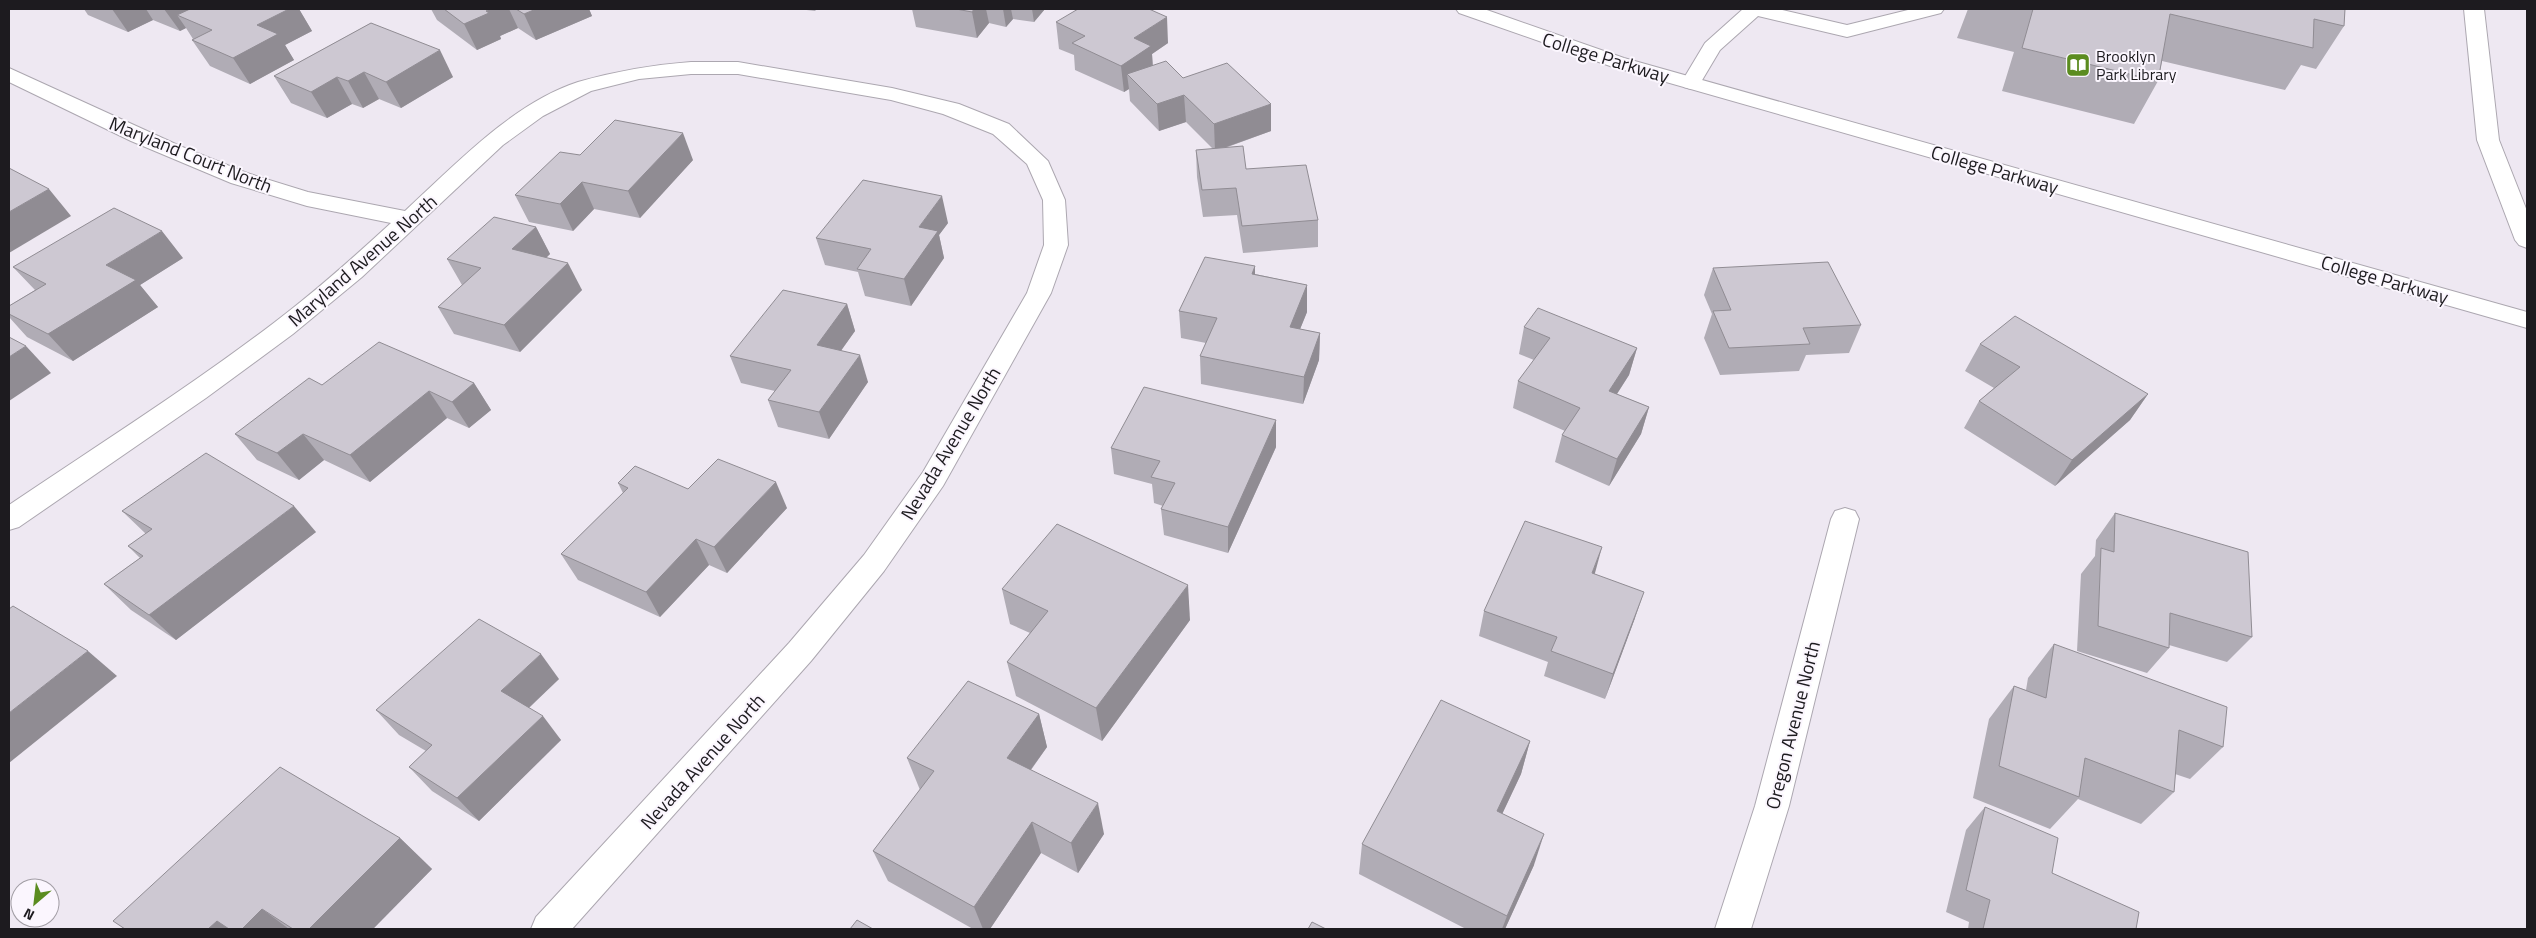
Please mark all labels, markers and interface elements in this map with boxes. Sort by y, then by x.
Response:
street label: College Parkway [1539,24,1673,90]
place label: Brooklyn Park Library [2096,44,2177,86]
library icon: Brooklyn Park Library [2065,52,2091,78]
street label: Maryland Court North [105,108,277,200]
street label: College Parkway [1928,137,2062,201]
street label: Maryland Avenue North [281,187,443,333]
street label: College Parkway [2318,247,2452,311]
street label: Nevada Avenue North [893,361,1007,525]
street label: Oregon Avenue North [1757,638,1827,812]
street label: Nevada Avenue North [633,687,771,835]
north arrow [10,878,60,928]
text: N [19,903,38,926]

